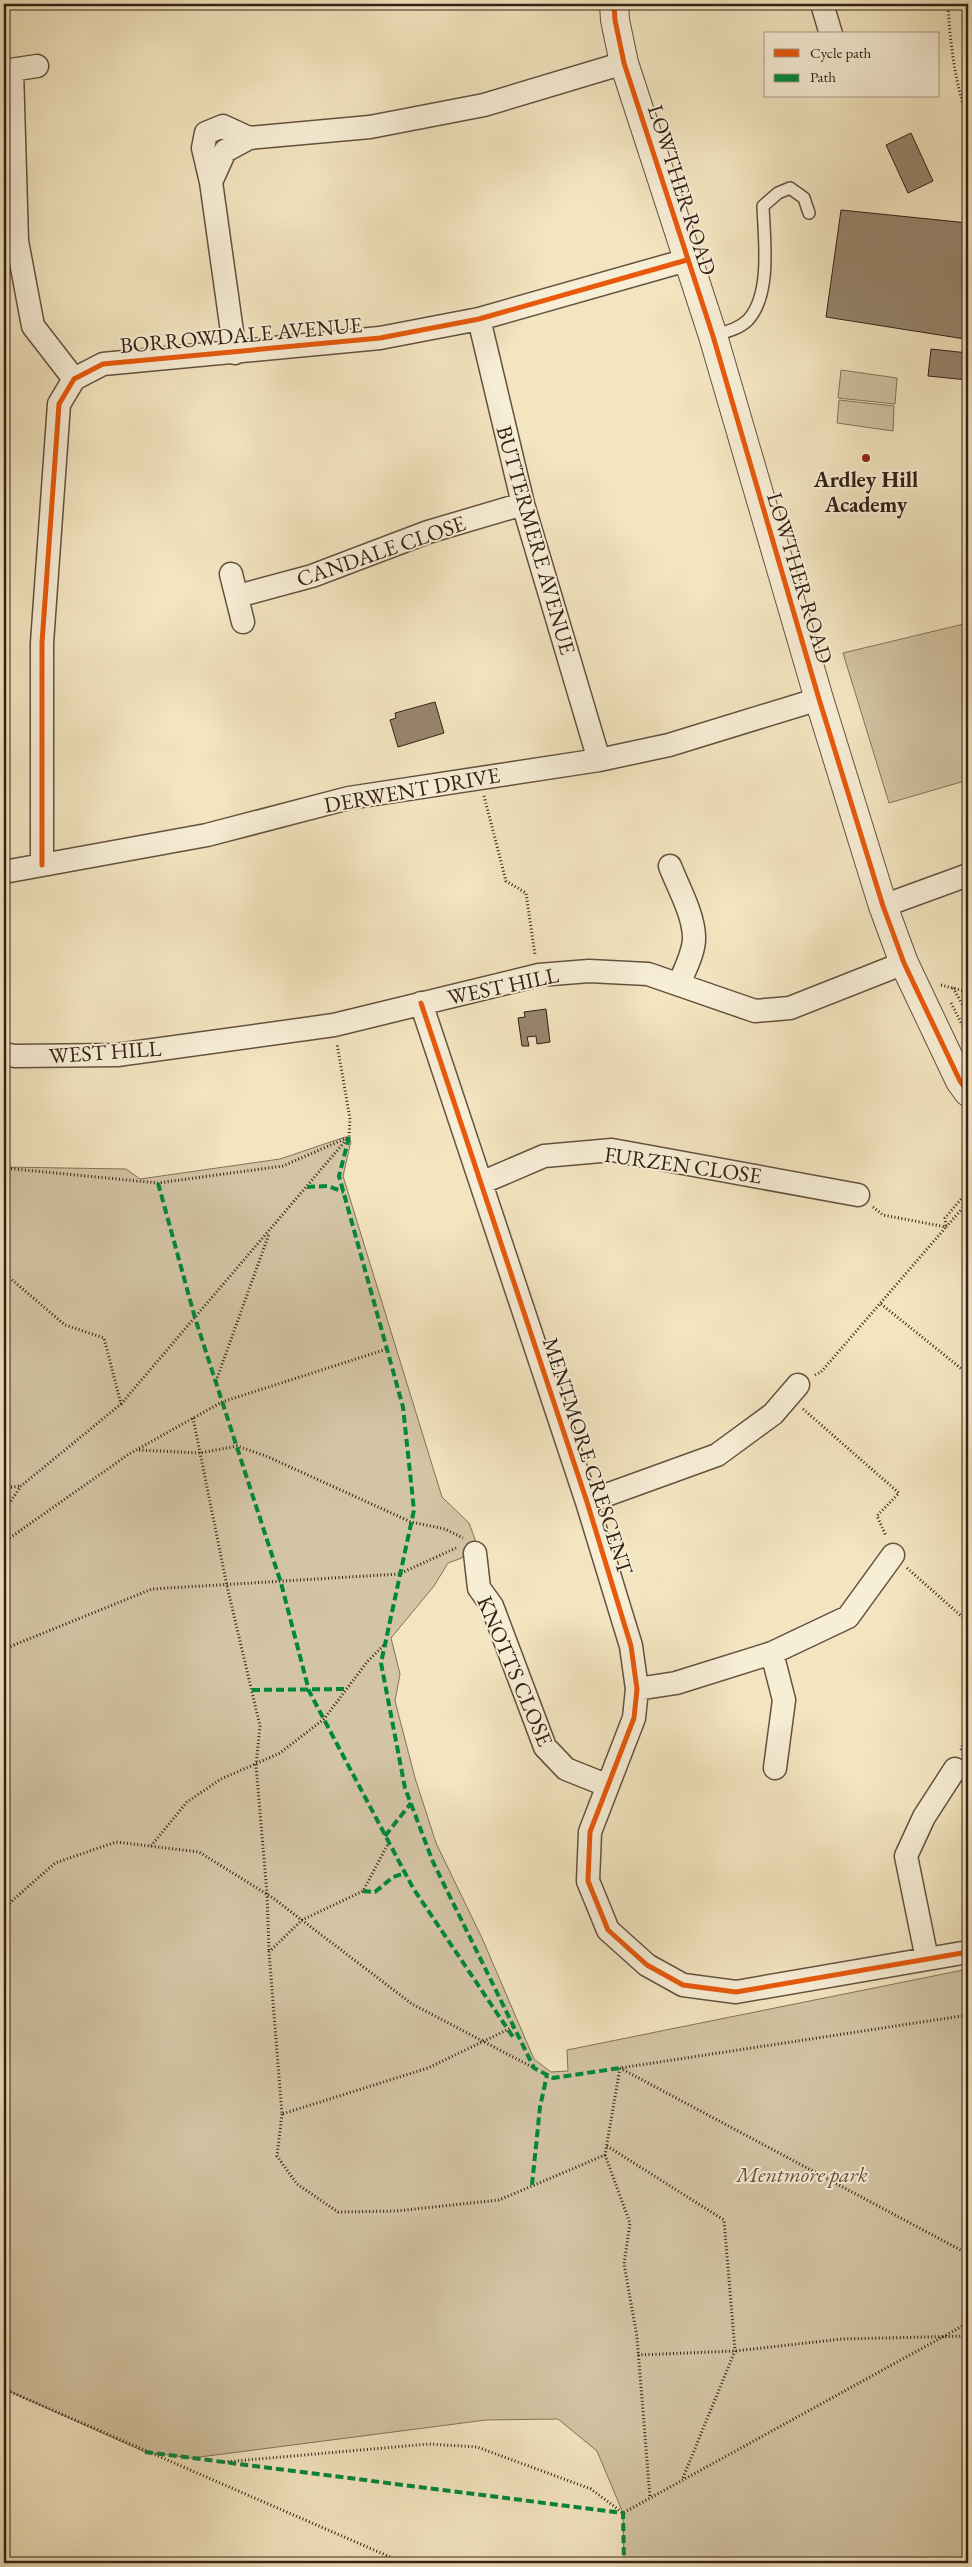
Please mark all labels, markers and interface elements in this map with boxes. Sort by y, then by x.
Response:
legend [764,32,940,98]
text: Cycle path [810,43,872,62]
text: Path [810,67,836,86]
street label: LOWTHER ROAD [641,101,723,279]
street label: BORROWDALE AVENUE [118,310,364,360]
street label: BUTTERMERE AVENUE [489,422,583,658]
marker: Ardley Hill Academy [860,452,872,464]
place label: Ardley Hill Academy [813,465,918,519]
street label: LOWTHER ROAD [760,489,840,667]
street label: CANDALE CLOSE [293,508,469,594]
street label: DERWENT DRIVE [322,760,502,820]
street label: WEST HILL [445,960,561,1012]
street label: WEST HILL [48,1034,162,1070]
street label: FURZEN CLOSE [602,1140,764,1190]
street label: MENTMORE CRESCENT [536,1334,640,1578]
street label: KNOTTS CLOSE [470,1591,560,1751]
park label: Mentmore park [734,2160,868,2189]

